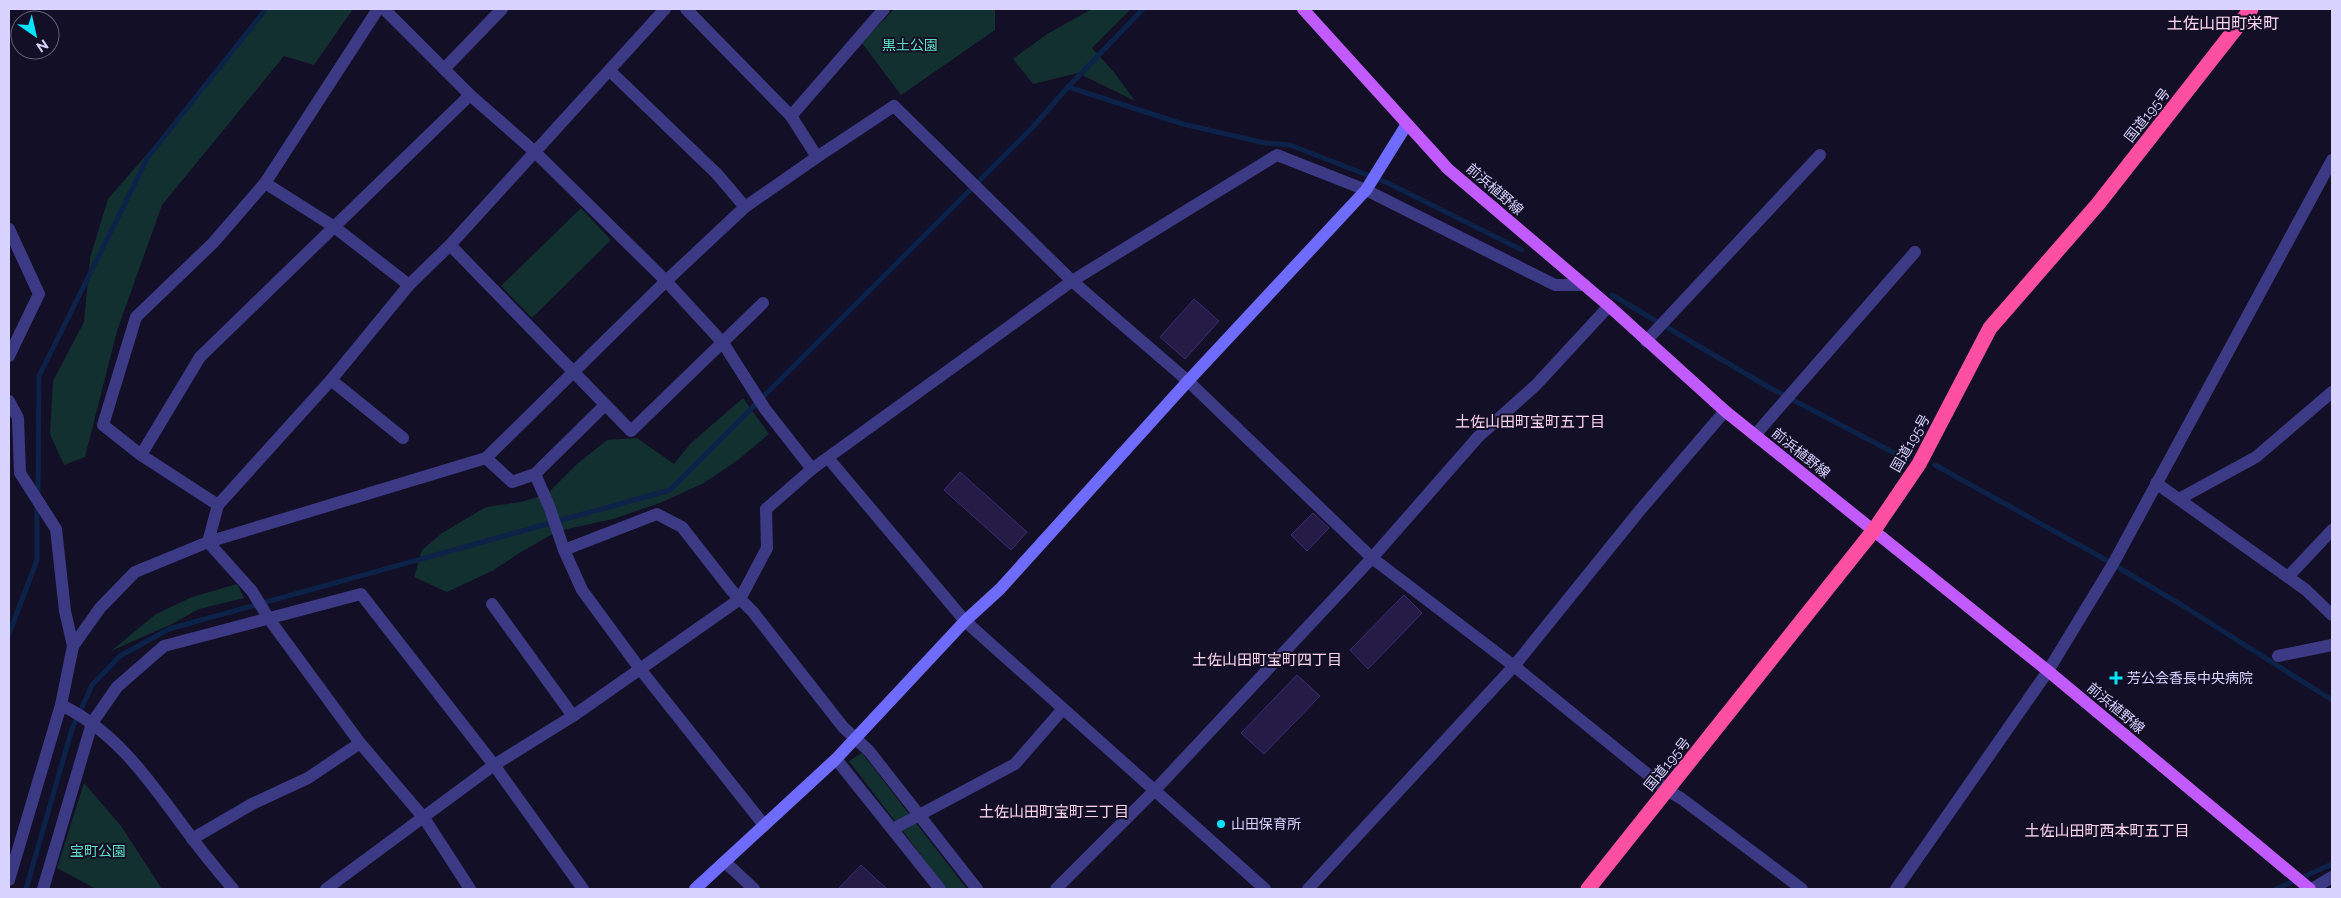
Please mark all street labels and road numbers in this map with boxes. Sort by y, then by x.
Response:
street label: 国道195号 [2121,85,2173,145]
street label: 前浜植野線 [1463,160,1527,218]
street label: 国道195号 [1887,411,1933,475]
street label: 前浜植野線 [1769,425,1833,481]
street label: 前浜植野線 [2084,679,2148,737]
street label: 国道195号 [1641,734,1693,794]

